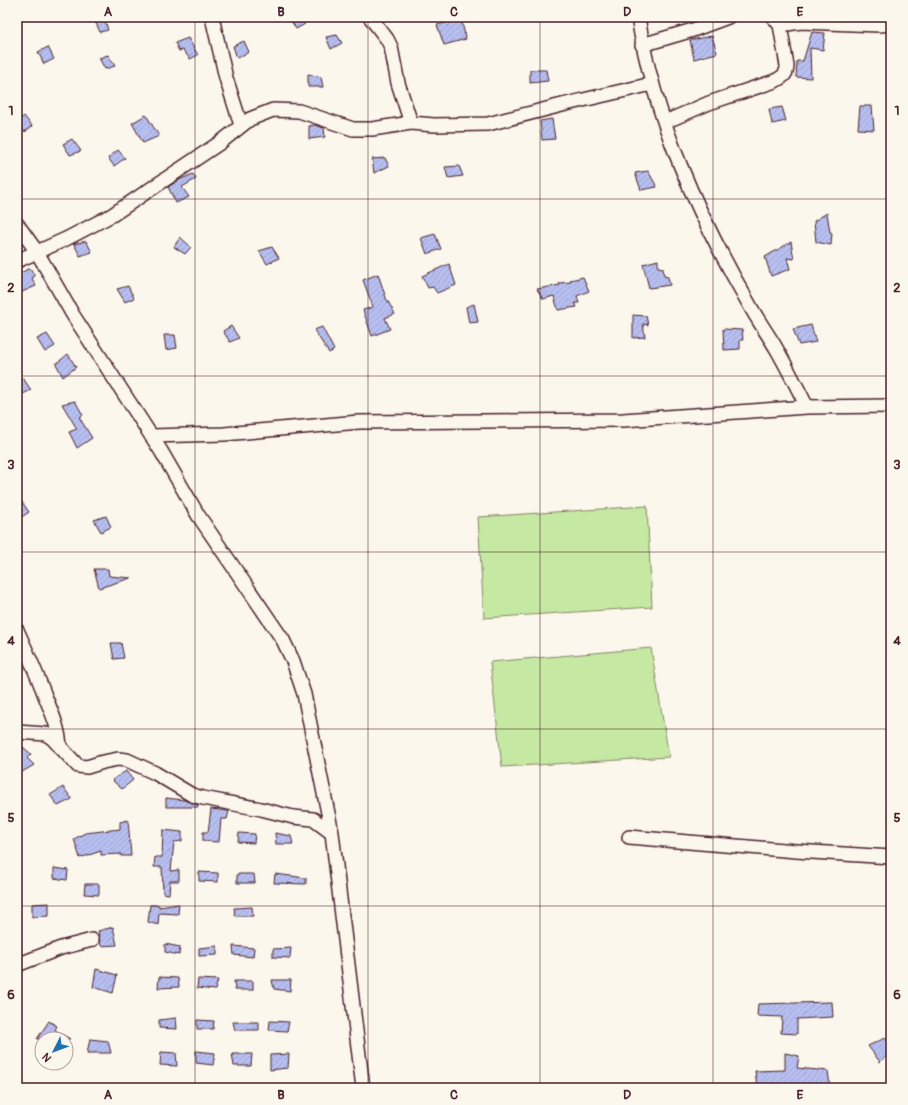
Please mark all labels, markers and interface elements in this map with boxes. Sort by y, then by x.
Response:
text: A [104,4,113,20]
text: B [277,4,285,20]
text: C [450,4,458,20]
text: D [623,4,631,20]
text: E [797,4,804,20]
text: 1 [8,103,14,119]
text: 1 [894,103,900,119]
text: 2 [7,280,15,296]
text: 2 [893,280,901,296]
text: 3 [7,457,15,473]
text: 3 [893,457,901,473]
text: 4 [7,633,15,649]
text: 4 [893,633,901,649]
text: 5 [7,810,15,826]
text: 5 [893,810,901,826]
text: 6 [7,987,15,1003]
text: 6 [893,987,901,1003]
north arrow [34,1031,74,1071]
text: N [39,1050,54,1064]
text: A [104,1087,113,1103]
text: B [277,1087,285,1103]
text: C [450,1087,458,1103]
text: D [623,1087,631,1103]
text: E [797,1087,804,1103]

